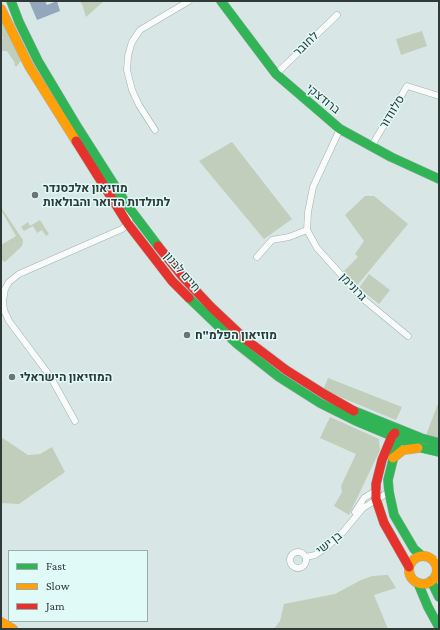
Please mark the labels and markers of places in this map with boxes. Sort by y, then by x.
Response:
place label: מוזיאון אלכסנדר לתולדות הדואר והבולאות [43,181,170,209]
marker: מוזיאון אלכסנדר לתולדות הדואר והבולאות [30,190,40,200]
place label: מוזיאון הפלמ"ח [195,328,277,342]
marker: מוזיאון הפלמ"ח [182,330,192,340]
place label: המוזיאון הישראלי [20,370,112,384]
marker: המוזיאון הישראלי [7,372,17,382]

